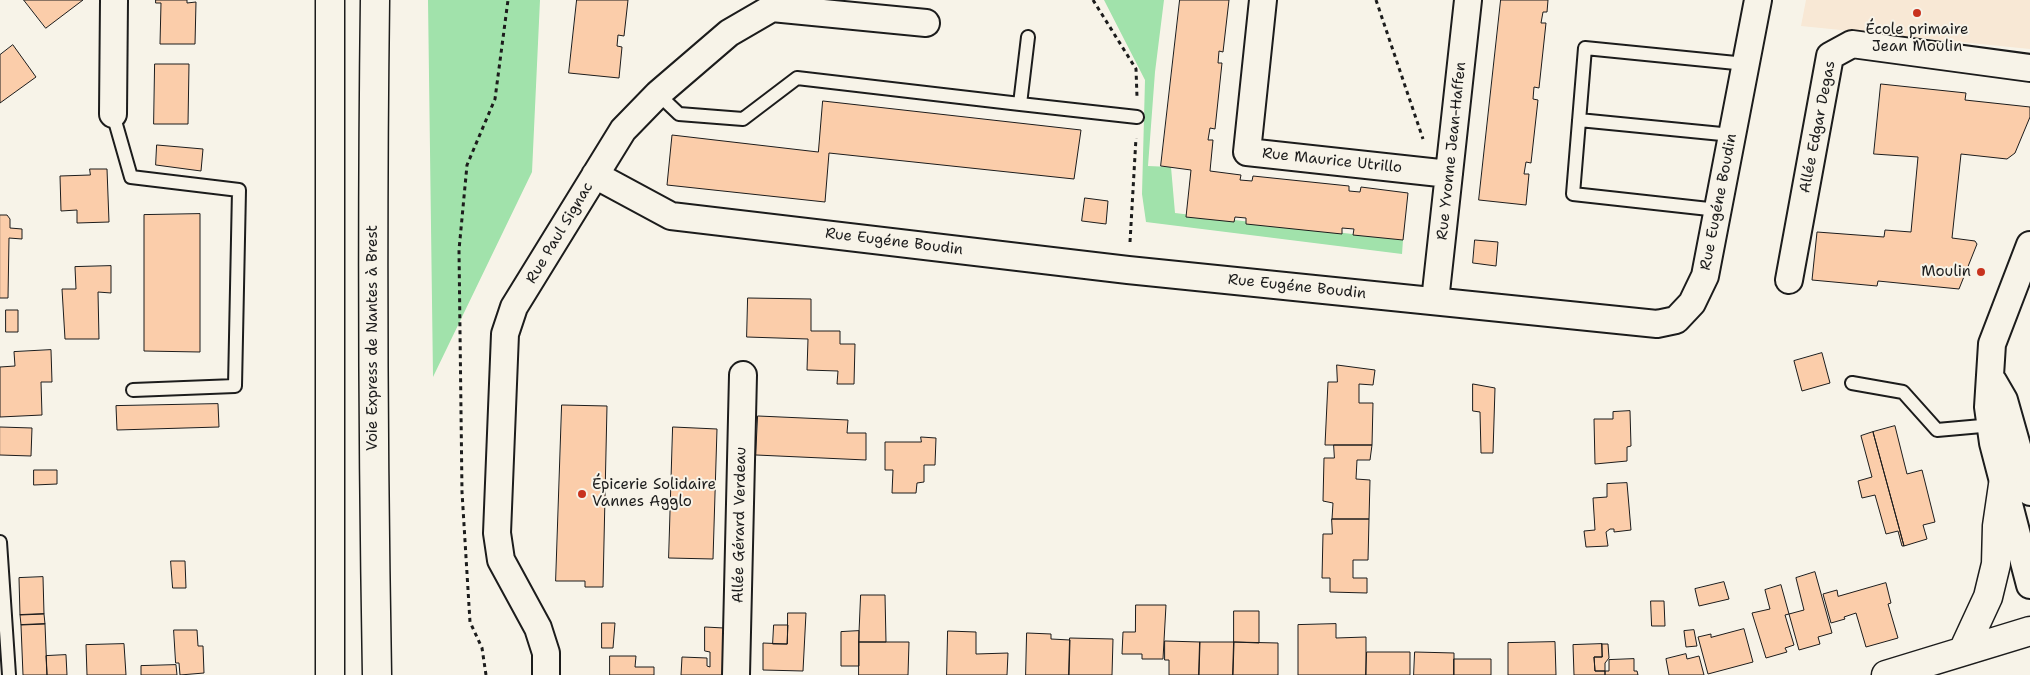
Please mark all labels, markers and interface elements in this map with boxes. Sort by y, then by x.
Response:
marker: École primaire Jean Moulin [1911,7,1923,19]
place label: École primaire Jean Moulin [1865,21,1969,56]
street label: Allée Edgar Degas [1796,59,1840,195]
street label: Rue Yvonne Jean-Haffen [1434,61,1470,241]
street label: Rue Eugéne Boudin [1697,132,1741,272]
street label: Rue Maurice Utrillo [1261,145,1403,177]
street label: Rue Paul Signac [523,179,597,287]
street label: Voie Express de Nantes à Brest [364,225,382,451]
street label: Rue Eugéne Boudin [824,225,964,259]
place label: Moulin [1921,263,1971,281]
marker: Moulin [1975,266,1987,278]
street label: Rue Eugéne Boudin [1227,271,1367,303]
street label: Allée Gérard Verdeau [730,447,750,603]
place label: Épicerie Solidaire Vannes Agglo [592,476,716,511]
marker: Épicerie Solidaire Vannes Agglo [576,488,588,500]

